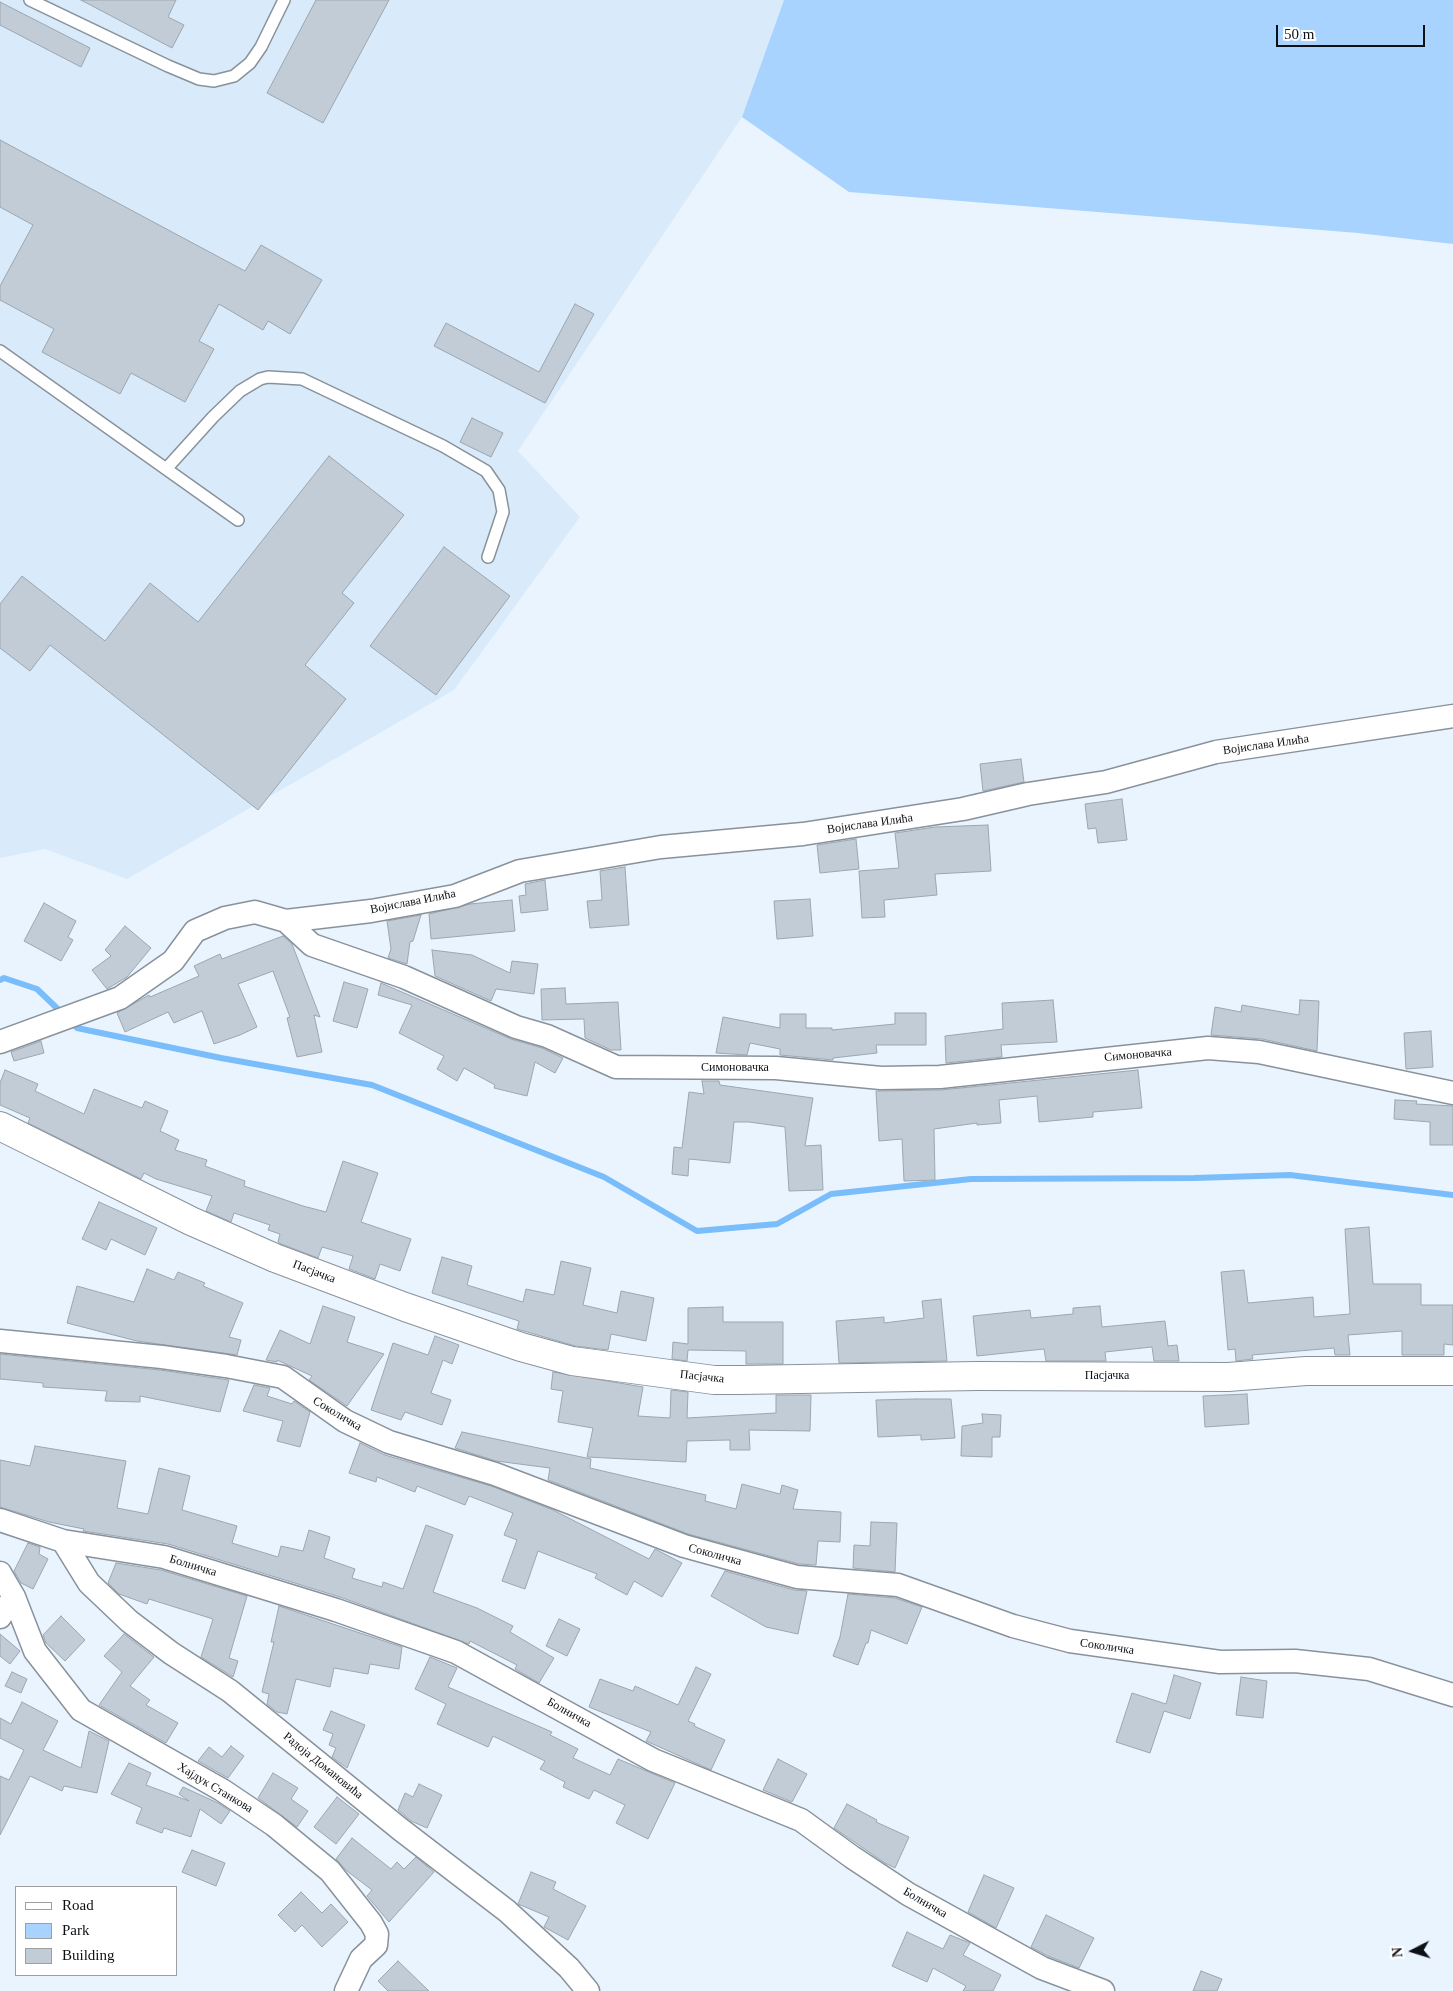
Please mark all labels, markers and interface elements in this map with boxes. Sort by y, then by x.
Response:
scale bar [1278,15,1427,47]
text: 50 m [1284,26,1314,42]
street label: Војислава Илића [1222,732,1310,758]
street label: Војислава Илића [826,811,914,837]
street label: Војислава Илића [369,887,457,917]
street label: Симоновачка [1104,1045,1172,1065]
street label: Симоновачка [701,1061,769,1075]
street label: Пасјачка [291,1257,337,1287]
street label: Пасјачка [679,1368,725,1386]
street label: Пасјачка [1085,1369,1129,1383]
street label: Соколичка [310,1394,364,1434]
street label: Соколичка [687,1541,743,1569]
street label: Болничка [168,1552,218,1580]
street label: Соколичка [1079,1636,1135,1658]
street label: Болничка [544,1695,594,1731]
street label: Радоја Домановића [280,1729,366,1803]
street label: Хајдук Станкова [175,1760,255,1816]
street label: Болничка [900,1885,950,1921]
legend [15,1886,178,1976]
text: Road [62,1897,94,1913]
text: Park [62,1922,90,1938]
north arrow [1388,1926,1438,1976]
text: Building [62,1947,115,1963]
text: N [1390,1947,1405,1958]

